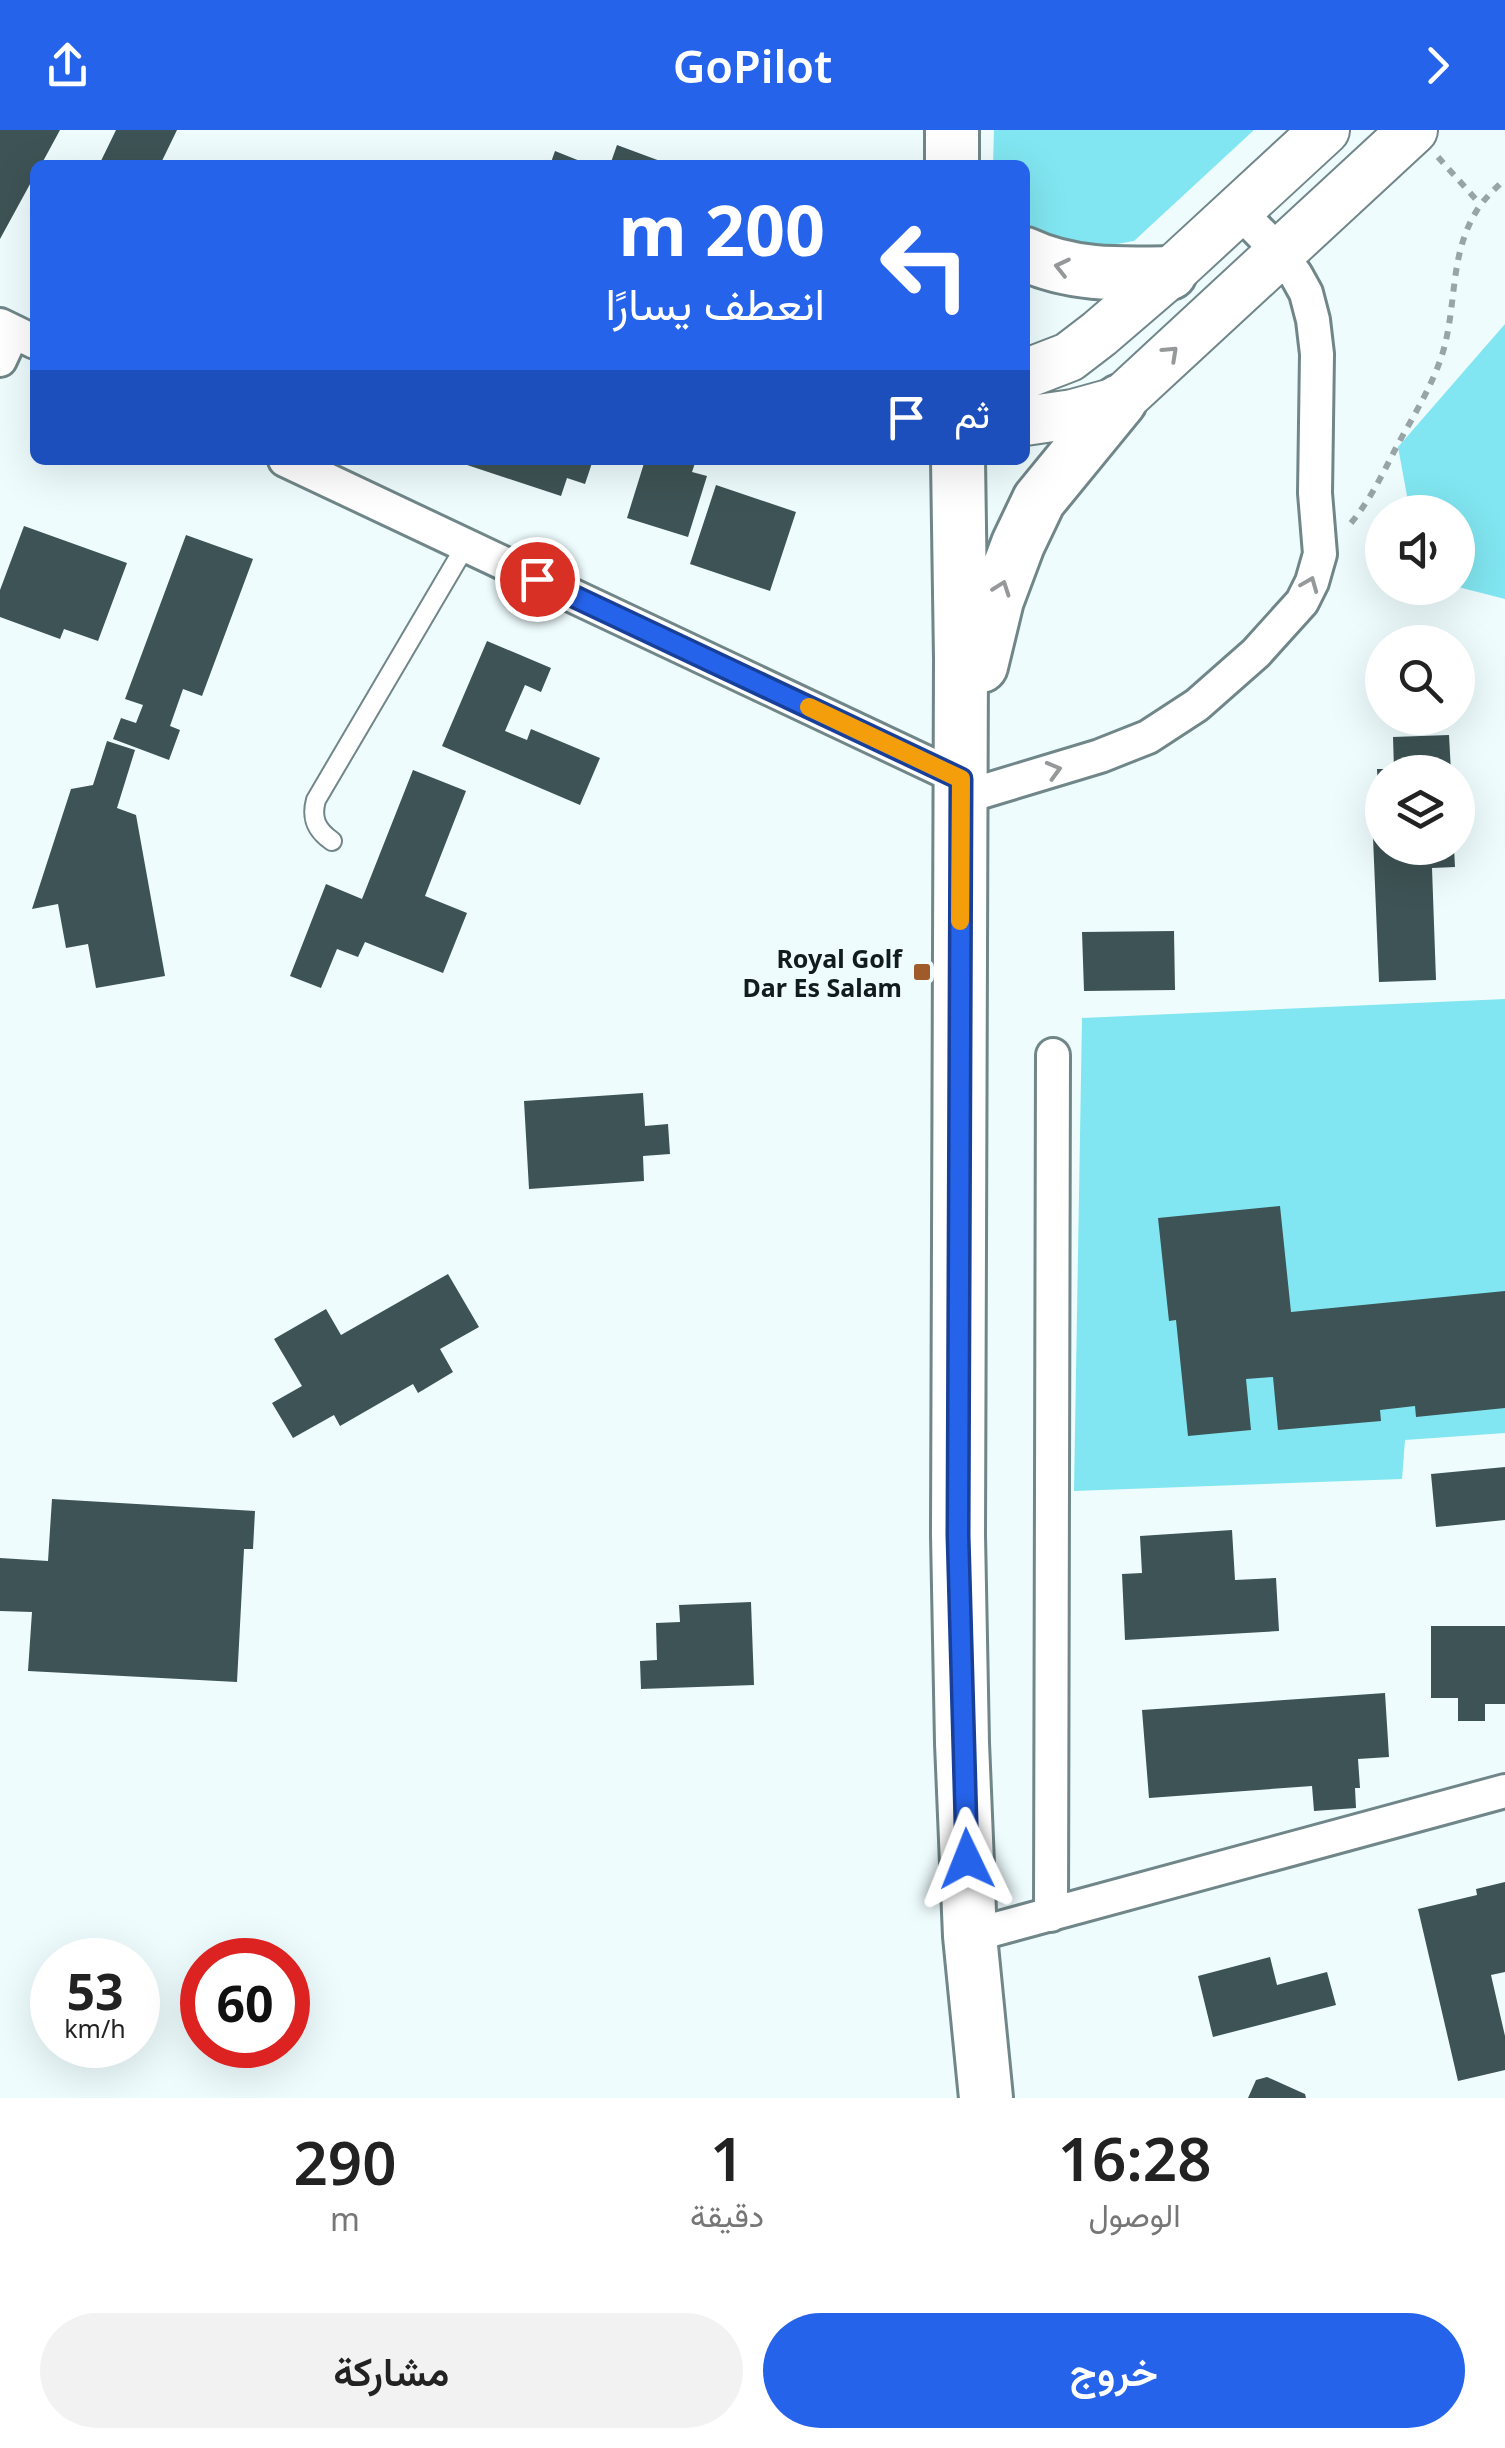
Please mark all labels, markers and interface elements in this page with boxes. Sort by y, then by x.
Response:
text: GoPilot [673,35,832,96]
icon: share [40,38,95,93]
icon: forward [1410,38,1465,93]
text: 200 m [618,181,825,277]
icon: left [860,200,990,330]
one-way arrow [1054,258,1071,279]
text: انعطف يسارًا [606,272,825,333]
one-way arrow [1159,347,1178,365]
text: ثم [954,387,990,439]
icon: arrive [879,390,934,445]
map controls [1365,495,1475,865]
button: sound [1365,495,1475,605]
pin [495,537,580,622]
icon: arrive [510,552,565,607]
one-way arrow [1298,576,1318,594]
one-way arrow [990,580,1011,597]
button: search [1365,625,1475,735]
button: layers [1365,755,1475,865]
one-way arrow [1045,761,1062,782]
place label: Royal Golf Dar Es Salam [742,941,903,1004]
marker: Royal Golf Dar Es Salam [911,961,933,983]
position arrow [915,1807,1019,1911]
speed limit sign: 60 [180,1938,310,2068]
text: 53 [66,1957,124,2025]
text: km/h [64,2011,126,2045]
text: 1 [710,2117,744,2199]
text: 16:28 [1058,2117,1211,2199]
text: 290 [294,2121,397,2203]
text: دقيقة [690,2193,764,2236]
text: الوصول [1088,2193,1181,2236]
text: m [330,2197,360,2240]
button: مشاركة [40,2313,743,2428]
button: خروج [763,2313,1465,2428]

